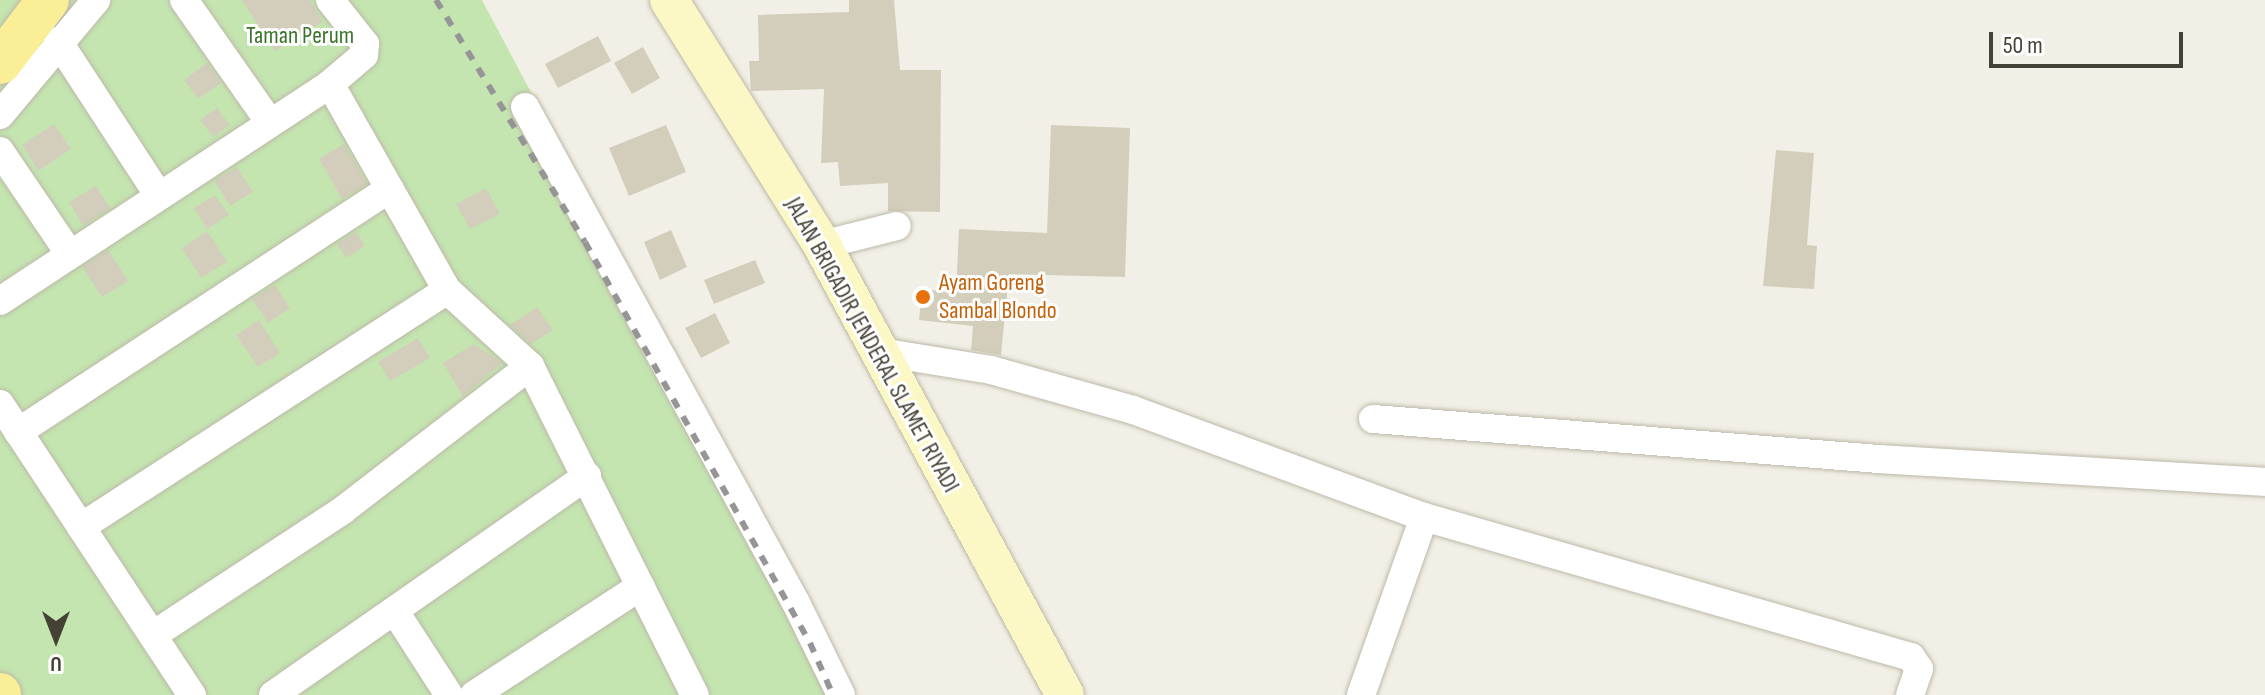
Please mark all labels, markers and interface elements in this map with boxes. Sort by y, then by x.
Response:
scale bar [1993,16,2187,66]
park label: Taman Perum [246,22,354,50]
text: 50 m [2003,31,2043,60]
street label: JALAN BRIGADIR JENDERAL SLAMET RIYADI [779,192,965,498]
place label: Ayam Goreng Sambal Blondo [939,269,1057,325]
marker: Ayam Goreng Sambal Blondo [914,288,932,306]
north arrow [16,599,96,679]
text: U [50,650,62,677]

